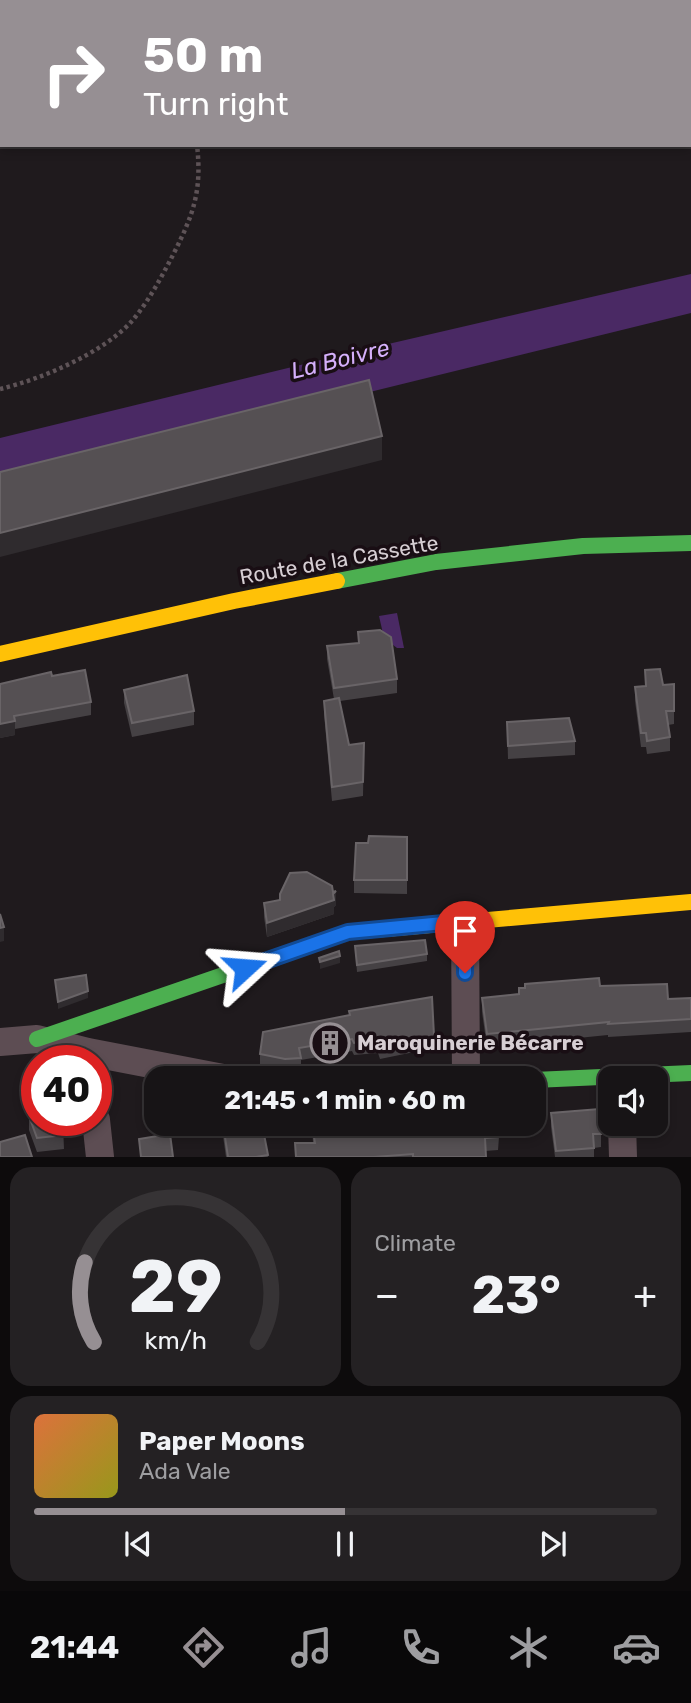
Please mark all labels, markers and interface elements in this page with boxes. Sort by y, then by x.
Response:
text: 50 m [143,26,263,84]
icon: right [28,28,119,119]
text: Turn right [143,85,288,123]
water label: La Boivre [288,333,392,385]
street label: Route de la Cassette [237,530,440,589]
pin [435,901,495,973]
icon: arrive [446,912,484,950]
position arrow [208,931,282,1005]
building icon: Maroquinerie Bécarre [309,1022,351,1064]
place label: Maroquinerie Bécarre [357,1030,584,1055]
speed limit sign: 40 [21,1045,112,1136]
map controls [598,1066,668,1136]
button: sound [598,1066,668,1136]
text: 21:45 · 1 min · 60 m [224,1085,466,1116]
text: Climate [375,1229,456,1257]
text: 29 [128,1245,222,1331]
text: 23° [472,1264,561,1326]
text: − [375,1272,399,1318]
text: + [633,1272,657,1318]
text: km/h [144,1326,206,1355]
text: Paper Moons [139,1426,305,1457]
text: Ada Vale [139,1457,231,1485]
icon: previous [119,1525,157,1563]
icon: pause [326,1525,364,1563]
icon: next [534,1525,572,1563]
icon: directions [179,1623,228,1672]
icon: music [287,1623,336,1672]
icon: phone [396,1623,445,1672]
icon: climate [504,1623,553,1672]
icon: car [612,1623,661,1672]
text: 21:44 [30,1628,119,1666]

